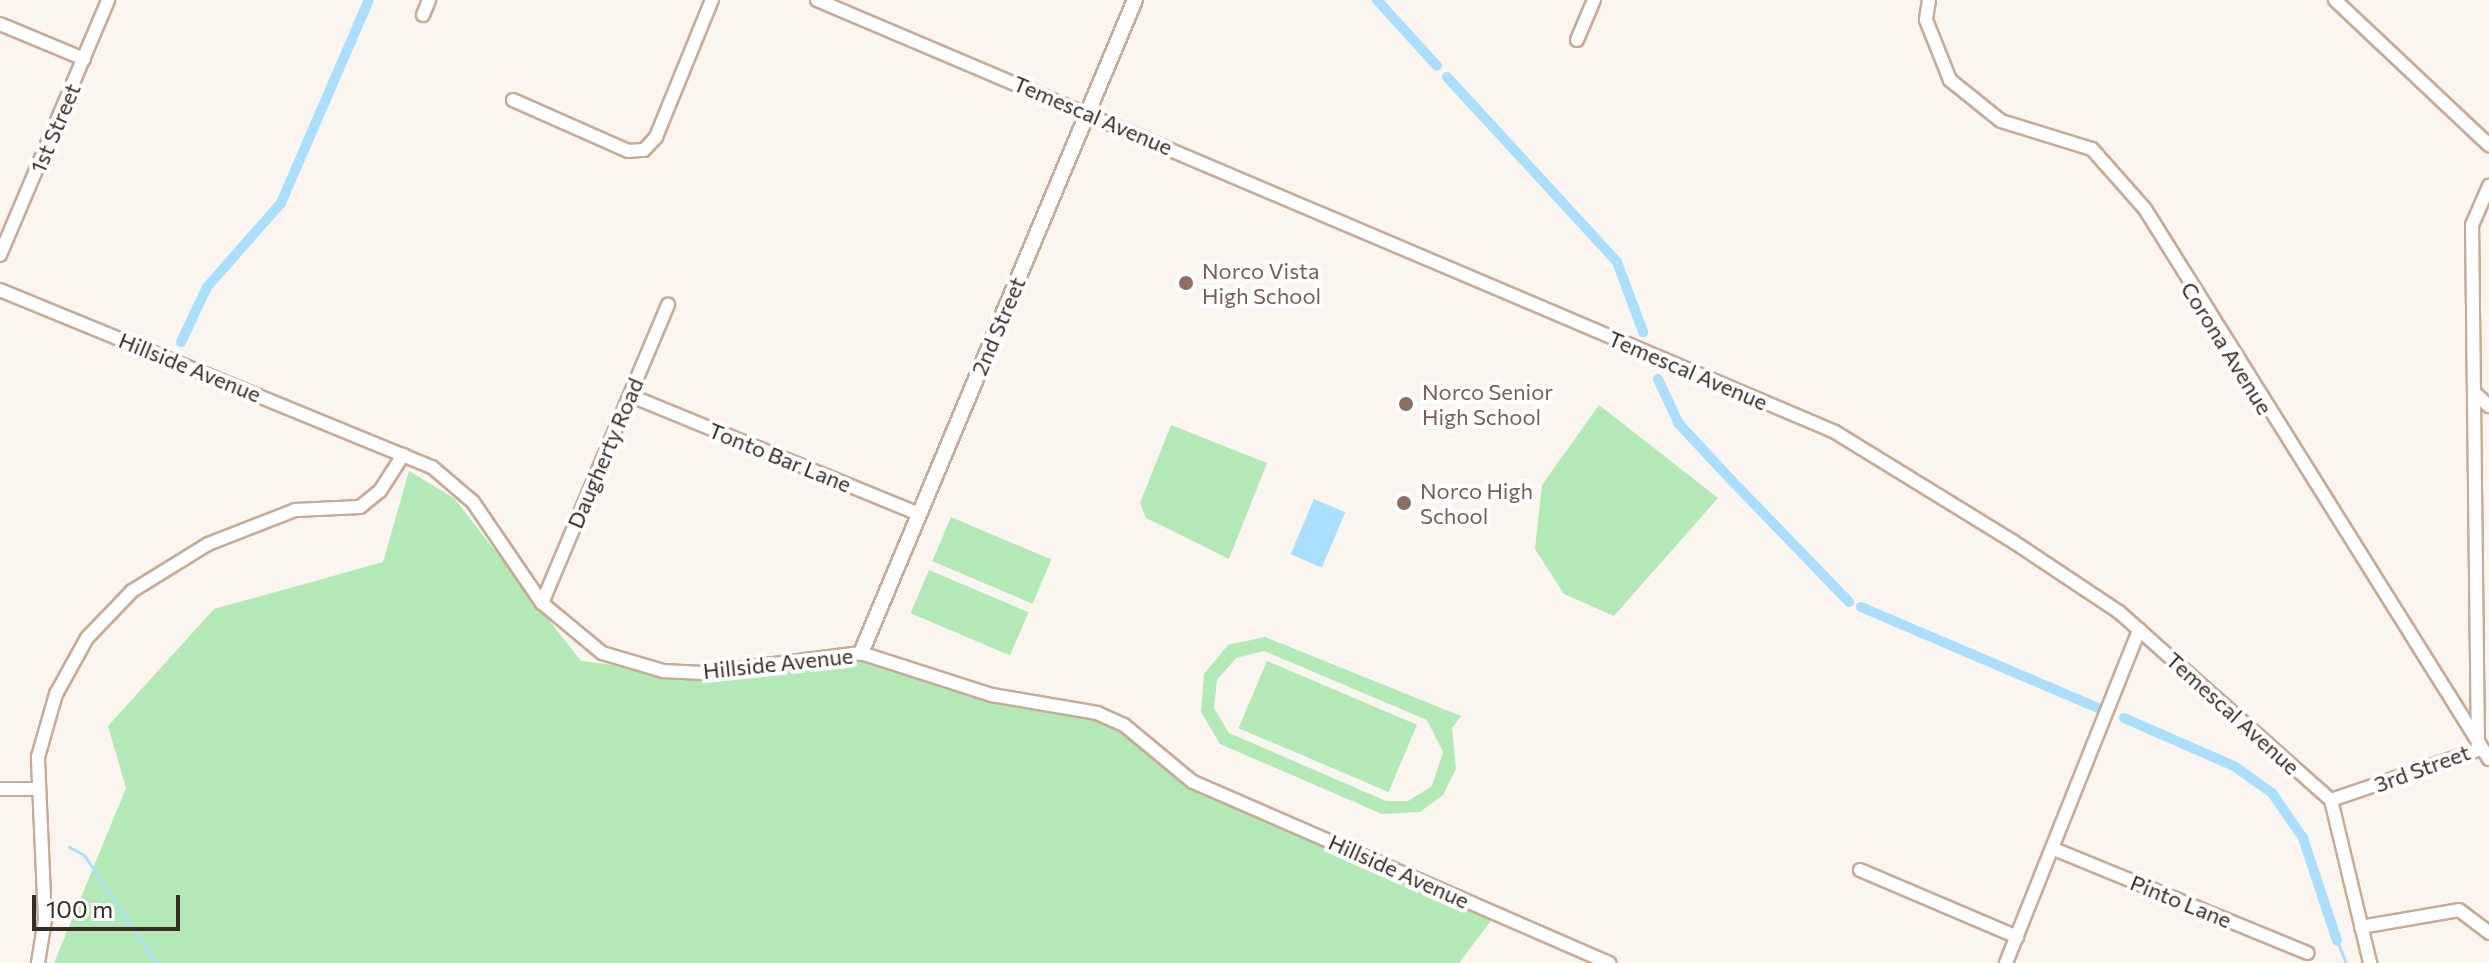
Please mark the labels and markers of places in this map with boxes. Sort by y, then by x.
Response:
place label: Norco Vista High School [1202,257,1321,308]
marker: Norco Vista High School [1177,274,1195,292]
place label: Norco Senior High School [1422,378,1553,430]
marker: Norco Senior High School [1397,395,1415,413]
place label: Norco High School [1420,477,1533,528]
marker: Norco High School [1395,494,1413,512]

